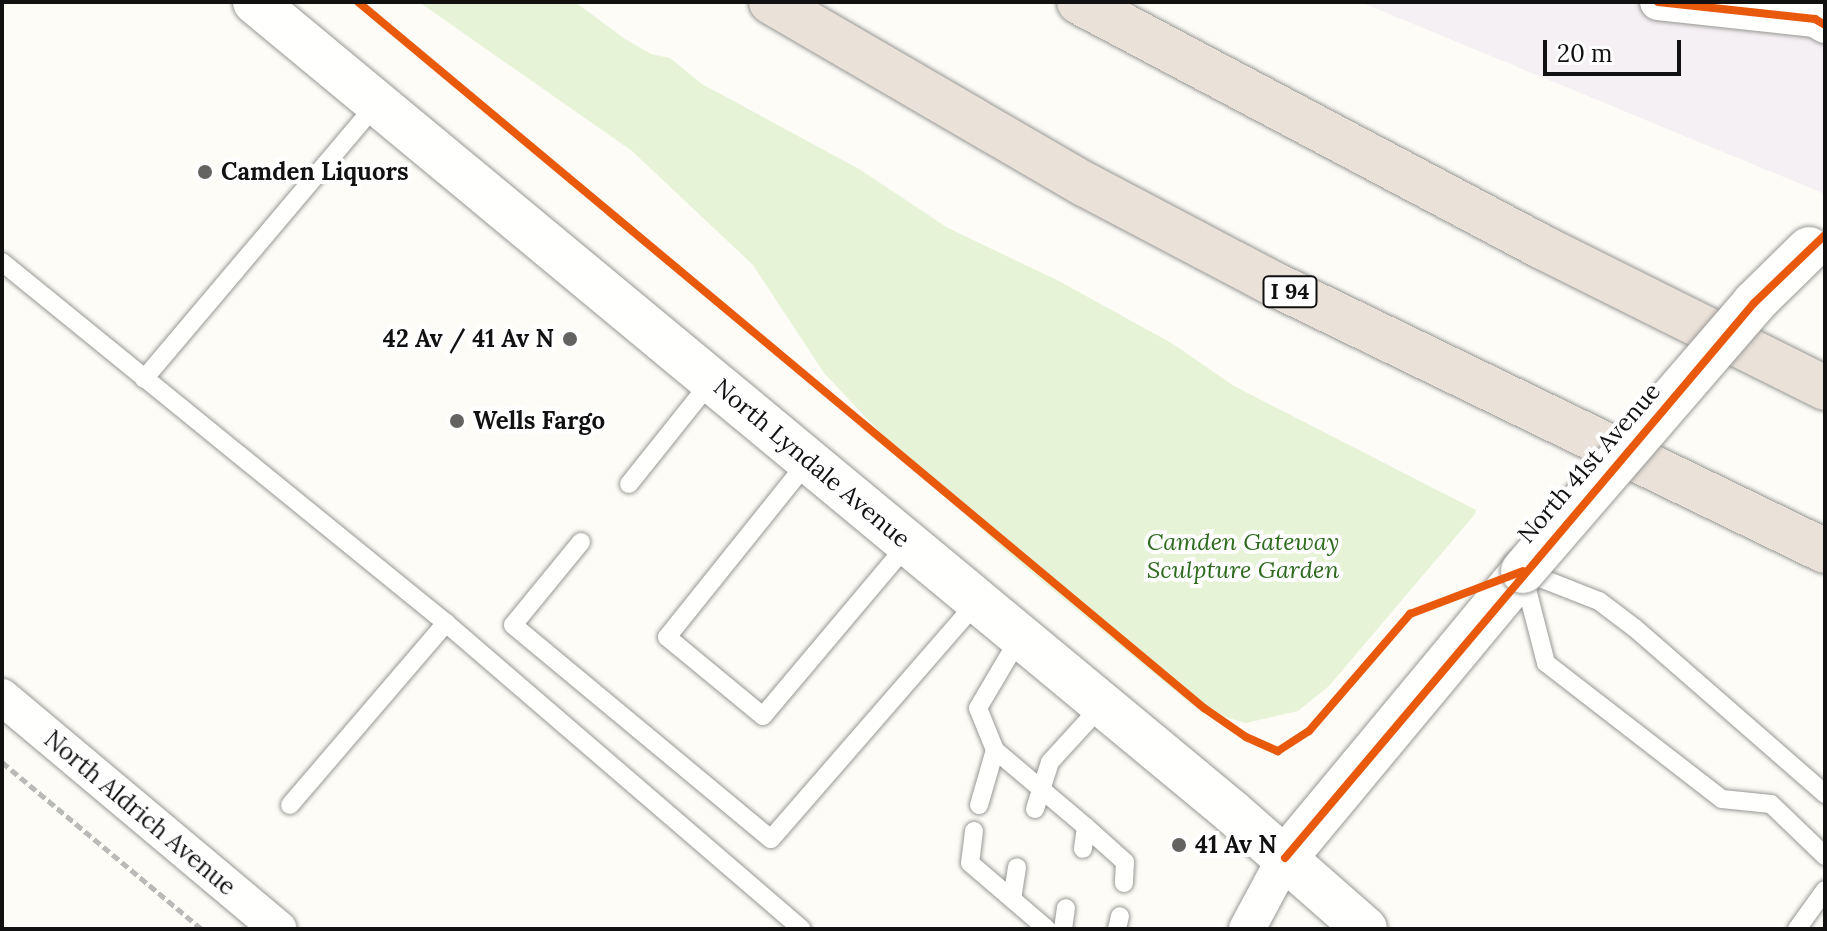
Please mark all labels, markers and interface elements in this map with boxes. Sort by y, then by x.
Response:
scale bar [1547,24,1685,74]
text: 20 m [1557,38,1613,69]
place label: Camden Liquors [221,158,409,186]
marker: Camden Liquors [196,163,214,181]
road number: I 94 [1262,274,1318,310]
place label: 42 Av / 41 Av N [383,325,554,353]
marker: 42 Av / 41 Av N [561,330,579,348]
street label: North Lyndale Avenue [708,373,916,553]
street label: North 41st Avenue [1512,377,1666,549]
place label: Wells Fargo [473,407,605,435]
marker: Wells Fargo [448,412,466,430]
park label: Camden Gateway Sculpture Garden [1147,528,1339,584]
street label: North Aldrich Avenue [39,725,241,901]
place label: 41 Av N [1195,831,1277,859]
marker: 41 Av N [1170,836,1188,854]

